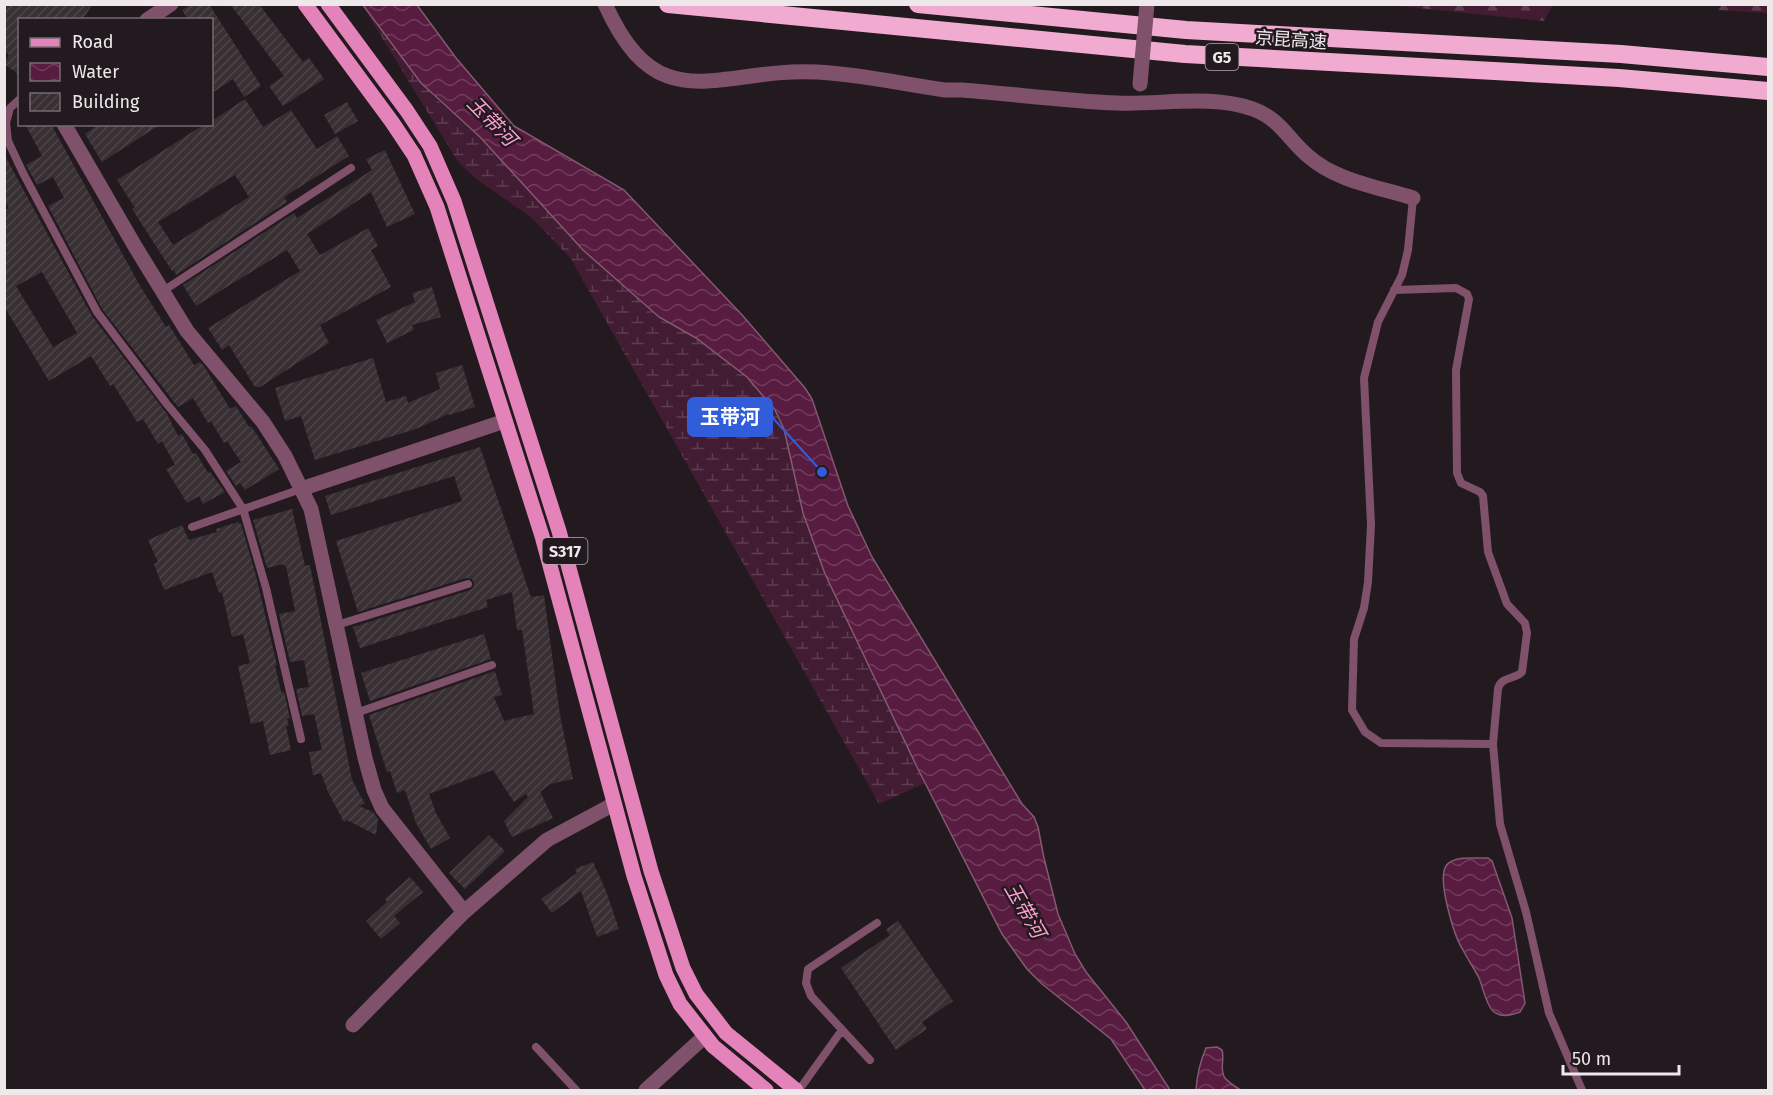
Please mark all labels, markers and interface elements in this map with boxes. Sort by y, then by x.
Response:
legend [18,18,213,126]
street label: 京昆高速 [1254,27,1328,53]
text: Road [72,31,114,53]
road number: G5 [1206,44,1238,70]
text: Water [72,61,119,83]
text: Building [72,91,140,113]
water label: 玉带河 [463,91,524,154]
callout: 玉带河 [688,398,772,436]
text: 玉带河 [700,405,760,429]
road number: S317 [542,538,588,564]
water label: 玉带河 [1000,878,1052,945]
scale bar [1563,1038,1678,1076]
text: 50 m [1572,1048,1611,1070]

